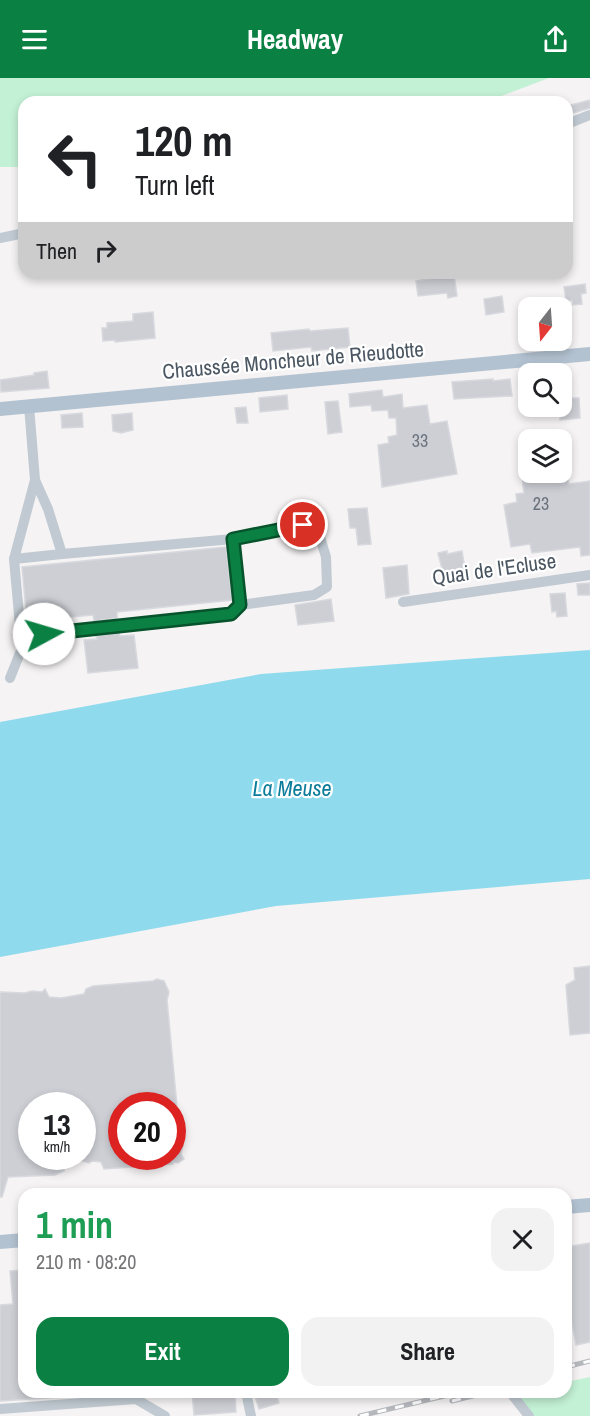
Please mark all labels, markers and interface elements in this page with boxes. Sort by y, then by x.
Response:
text: Headway [247,21,343,57]
icon: menu [18,23,51,56]
icon: share [539,23,572,56]
text: 120 m [135,113,233,169]
icon: left [36,120,114,198]
text: Turn left [135,167,214,203]
icon: right [89,234,122,267]
text: Then [36,236,77,266]
north arrow [518,297,572,351]
map controls [518,297,572,483]
street label: Chaussée Moncheur de Rieudotte [161,334,425,386]
button: search [518,363,572,417]
house number: 33 [412,428,428,453]
button: layers [518,429,572,483]
house number: 23 [533,491,549,516]
pin [277,499,328,550]
icon: arrive [286,508,319,541]
street label: Quai de l'Ecluse [430,546,558,592]
position arrow [12,602,76,666]
water label: La Meuse [252,773,332,803]
speed limit sign: 20 [108,1092,186,1170]
text: 13 [43,1104,71,1144]
text: km/h [44,1136,70,1157]
text: 1 min [36,1201,113,1249]
button: close [491,1208,554,1271]
text: 210 m · 08:20 [36,1248,136,1275]
button: Exit [36,1317,289,1386]
button: Share [301,1317,554,1386]

